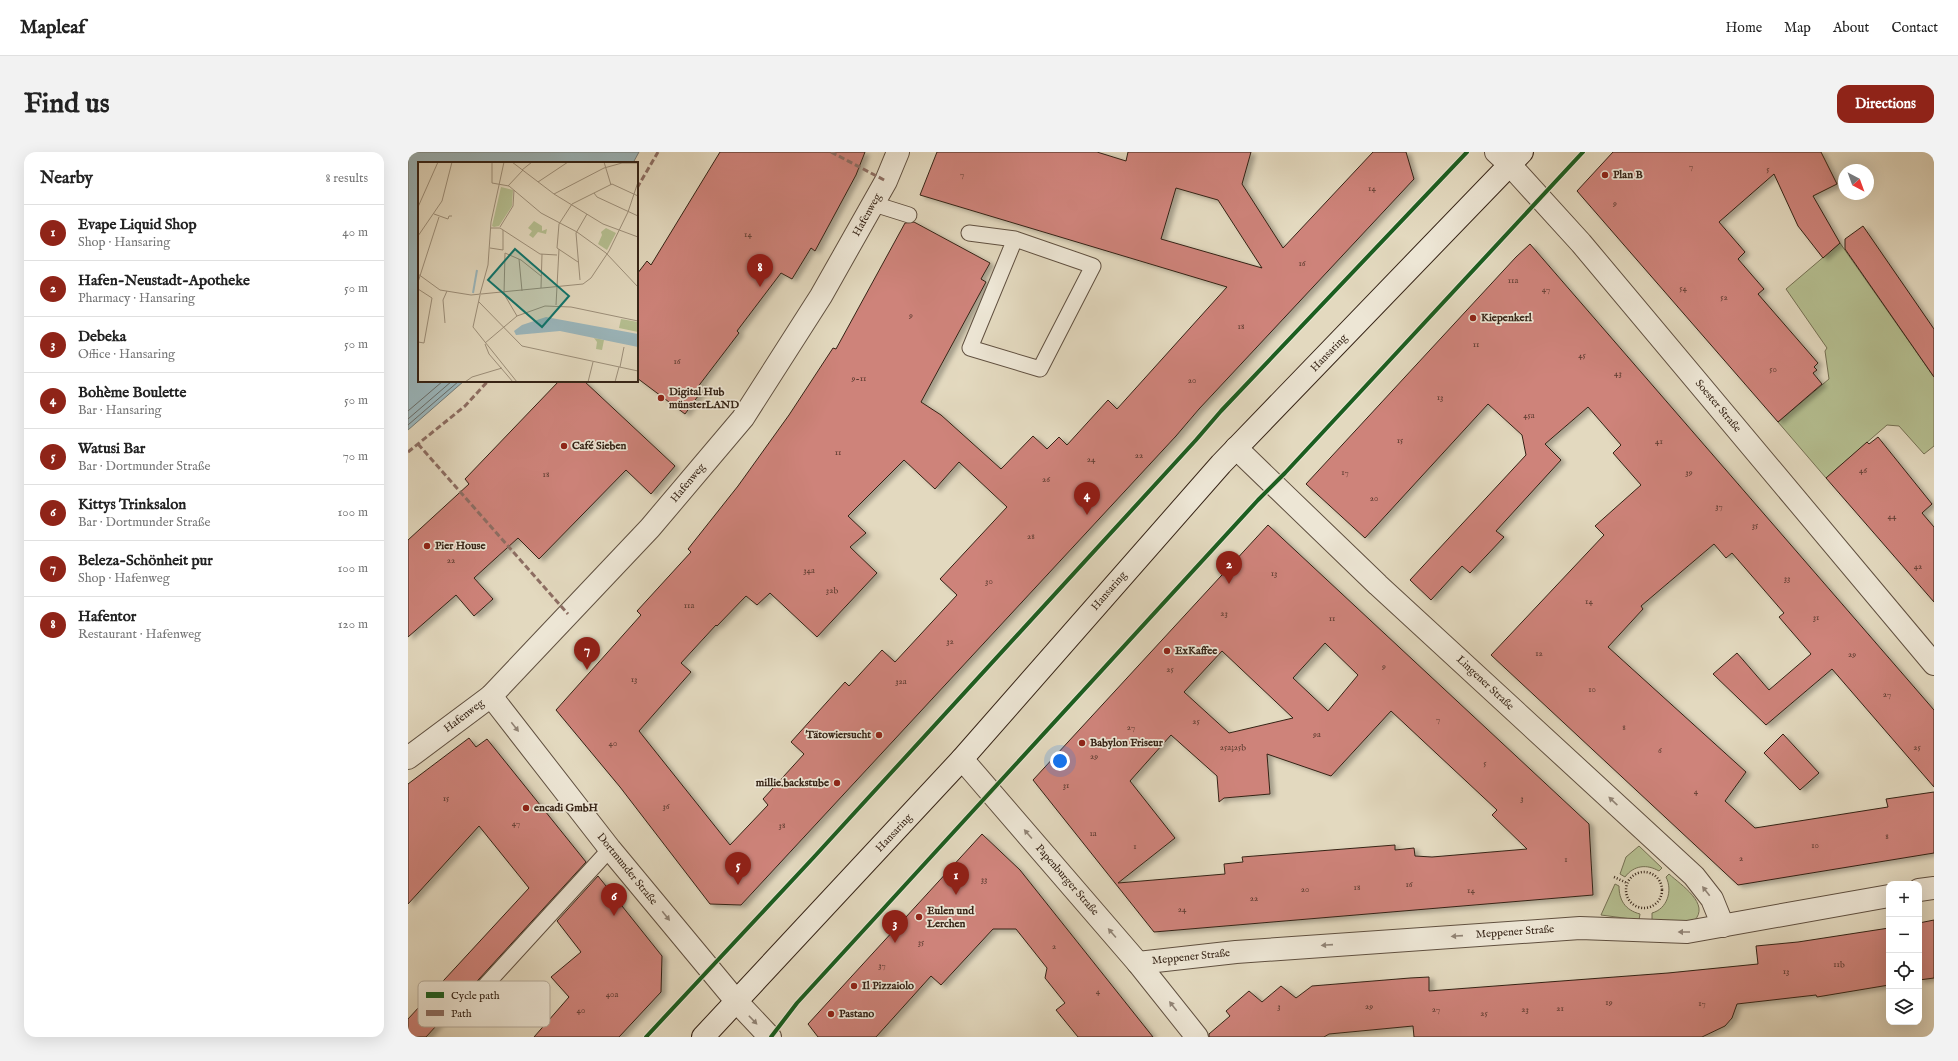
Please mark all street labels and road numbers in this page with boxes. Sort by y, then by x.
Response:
street label: Hafenweg [849,190,885,239]
street label: Hansaring [1307,330,1351,375]
street label: Soester Straße [1692,377,1744,435]
street label: Hafenweg [667,460,709,506]
street label: Hansaring [1088,568,1131,614]
street label: Lingener Straße [1453,653,1517,713]
street label: Hafenweg [441,696,488,736]
street label: Hansaring [873,810,916,855]
street label: Dortmunder Straße [594,830,660,908]
street label: Papenburger Straße [1032,842,1102,918]
street label: Meppener Straße [1475,922,1555,942]
street label: Meppener Straße [1151,946,1231,968]

